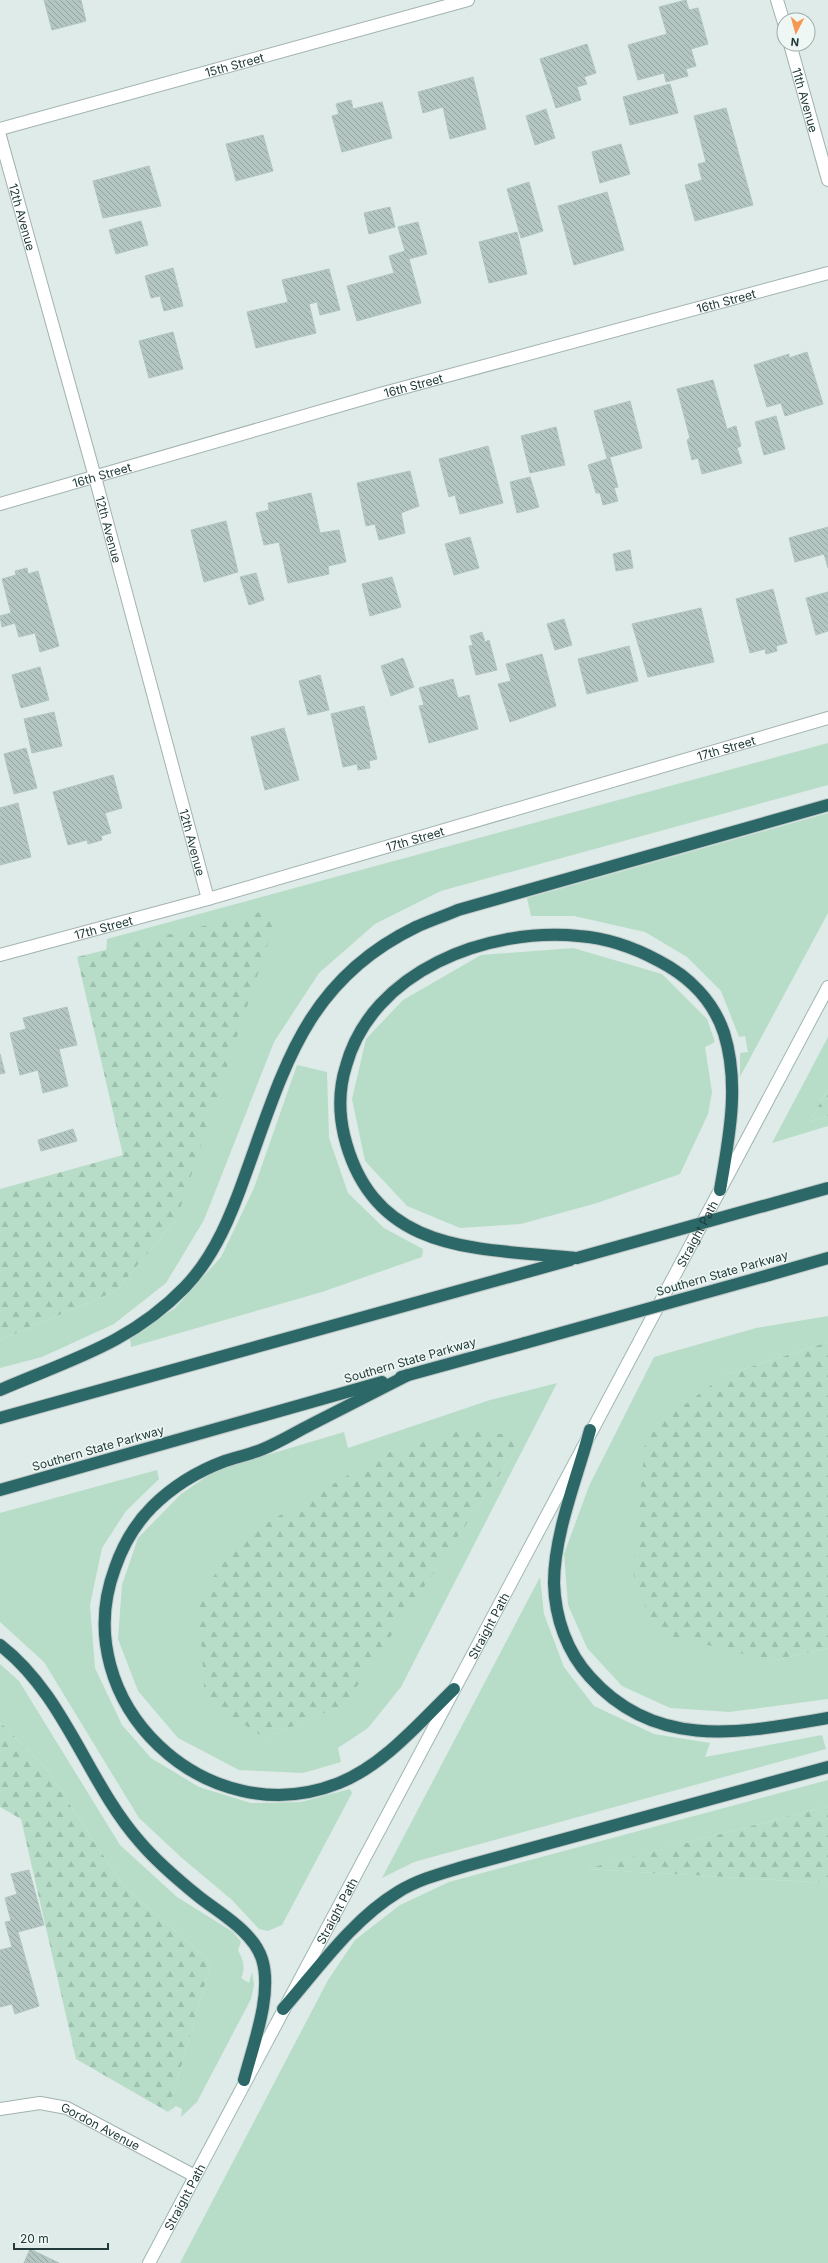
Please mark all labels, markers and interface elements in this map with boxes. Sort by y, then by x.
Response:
north arrow [776,12,816,52]
text: N [790,35,800,49]
street label: 15th Street [203,49,265,80]
street label: 11th Avenue [789,66,822,134]
street label: 12th Avenue [6,182,39,252]
street label: 16th Street [695,285,757,316]
street label: 16th Street [382,370,445,400]
street label: 16th Street [71,459,133,490]
street label: 12th Avenue [93,494,125,564]
street label: 17th Street [695,732,757,763]
street label: 12th Avenue [177,807,209,877]
street label: 17th Street [384,823,446,854]
street label: 17th Street [72,912,134,942]
street label: Straight Path [673,1198,721,1269]
street label: Southern State Parkway [654,1247,790,1299]
street label: Southern State Parkway [342,1334,478,1386]
street label: Southern State Parkway [30,1422,166,1474]
street label: Straight Path [464,1590,512,1661]
street label: Straight Path [313,1875,360,1947]
street label: Gordon Avenue [60,2100,143,2153]
street label: Straight Path [160,2161,208,2233]
scale bar [14,2225,108,2251]
text: 20 m [20,2231,49,2246]

